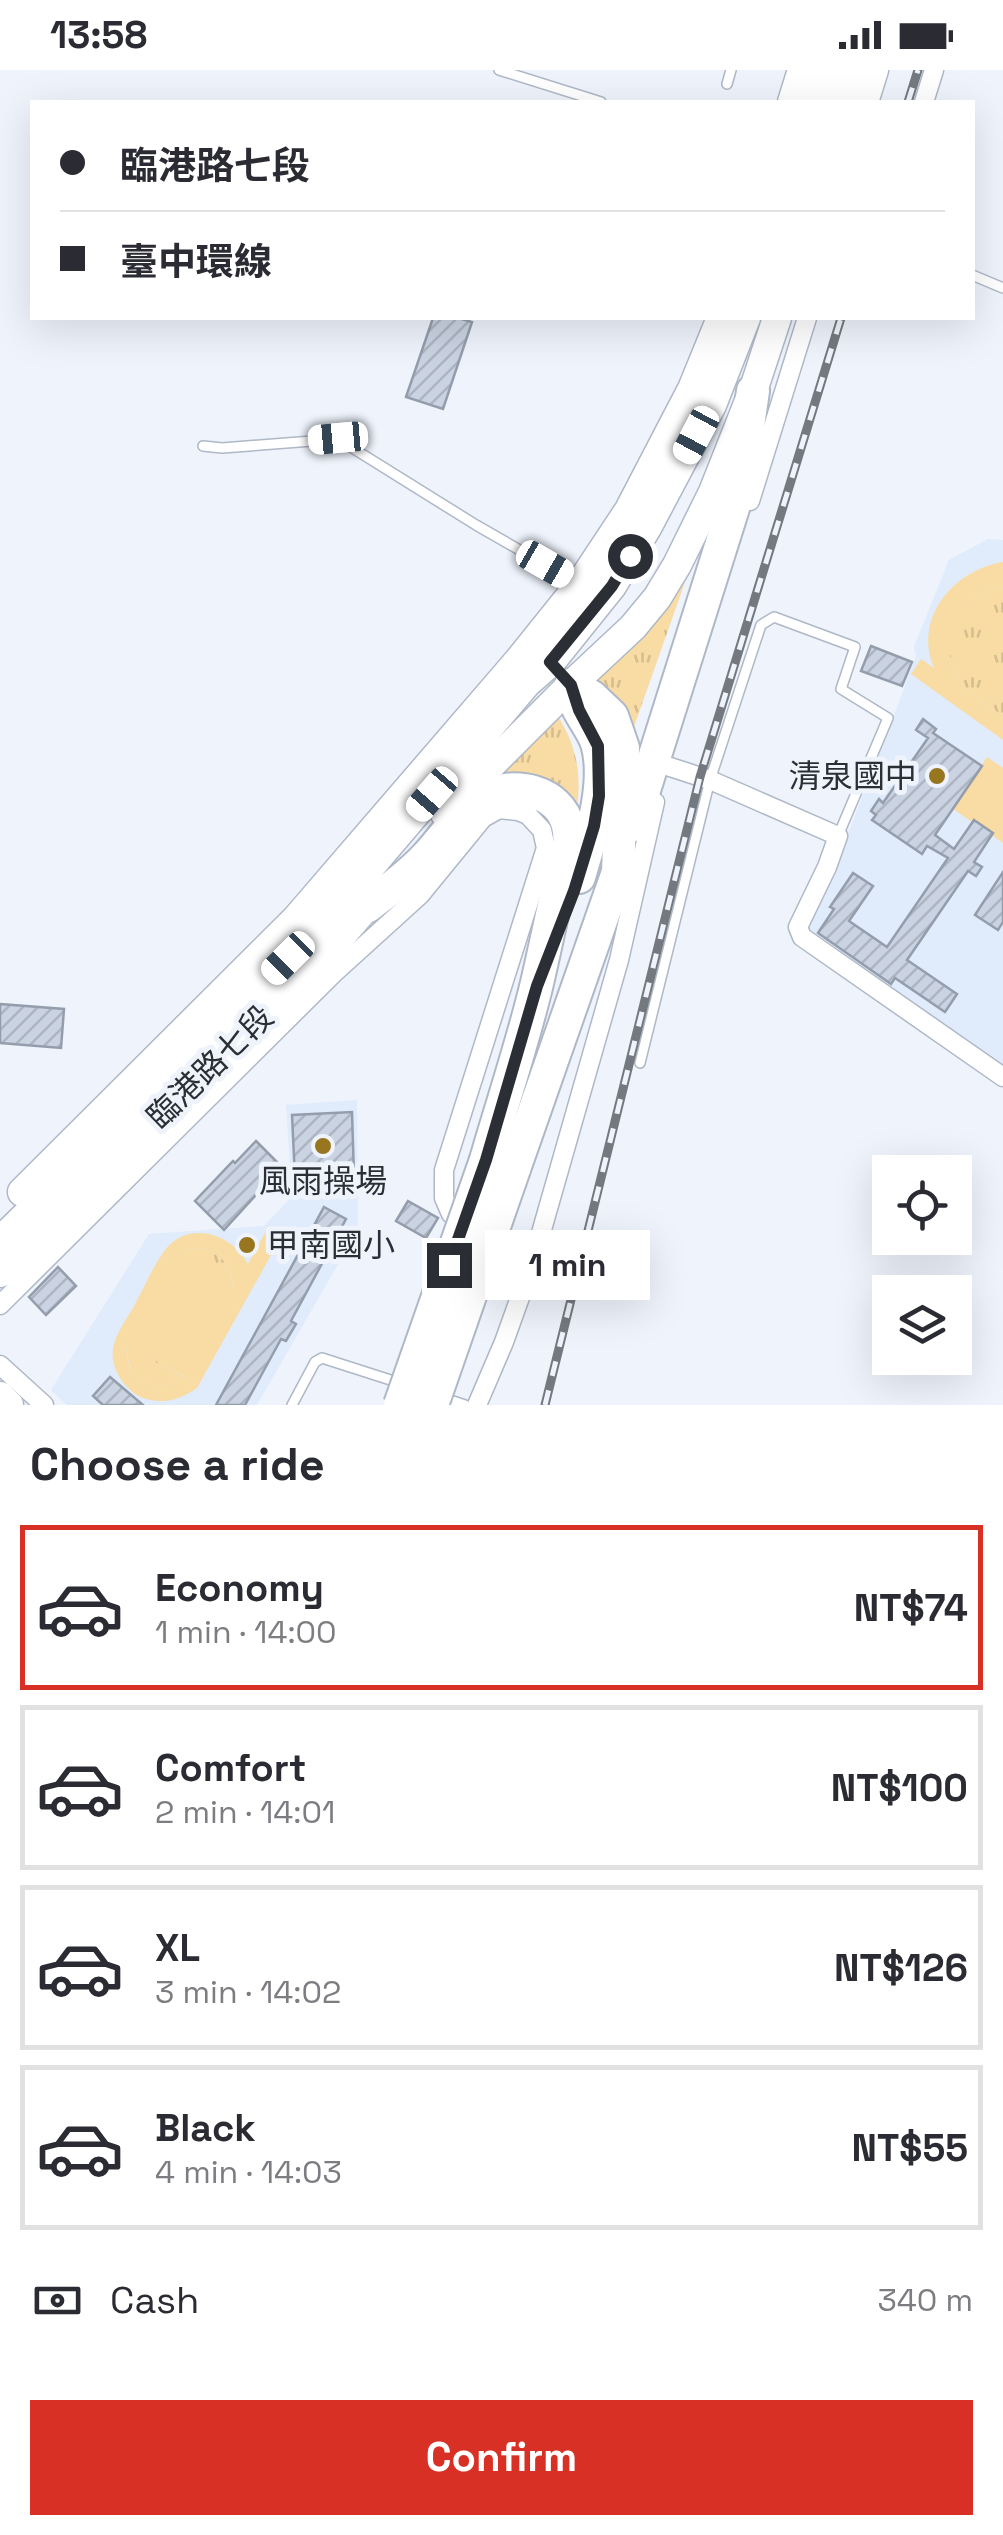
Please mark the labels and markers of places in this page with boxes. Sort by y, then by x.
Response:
place label: 清泉國中 [789,756,917,796]
marker: 清泉國中 [926,765,948,787]
marker: 風雨操場 [312,1135,334,1157]
place label: 風雨操場 [259,1161,387,1201]
place label: 甲南國小 [267,1225,395,1265]
marker: 甲南國小 [236,1234,258,1256]

